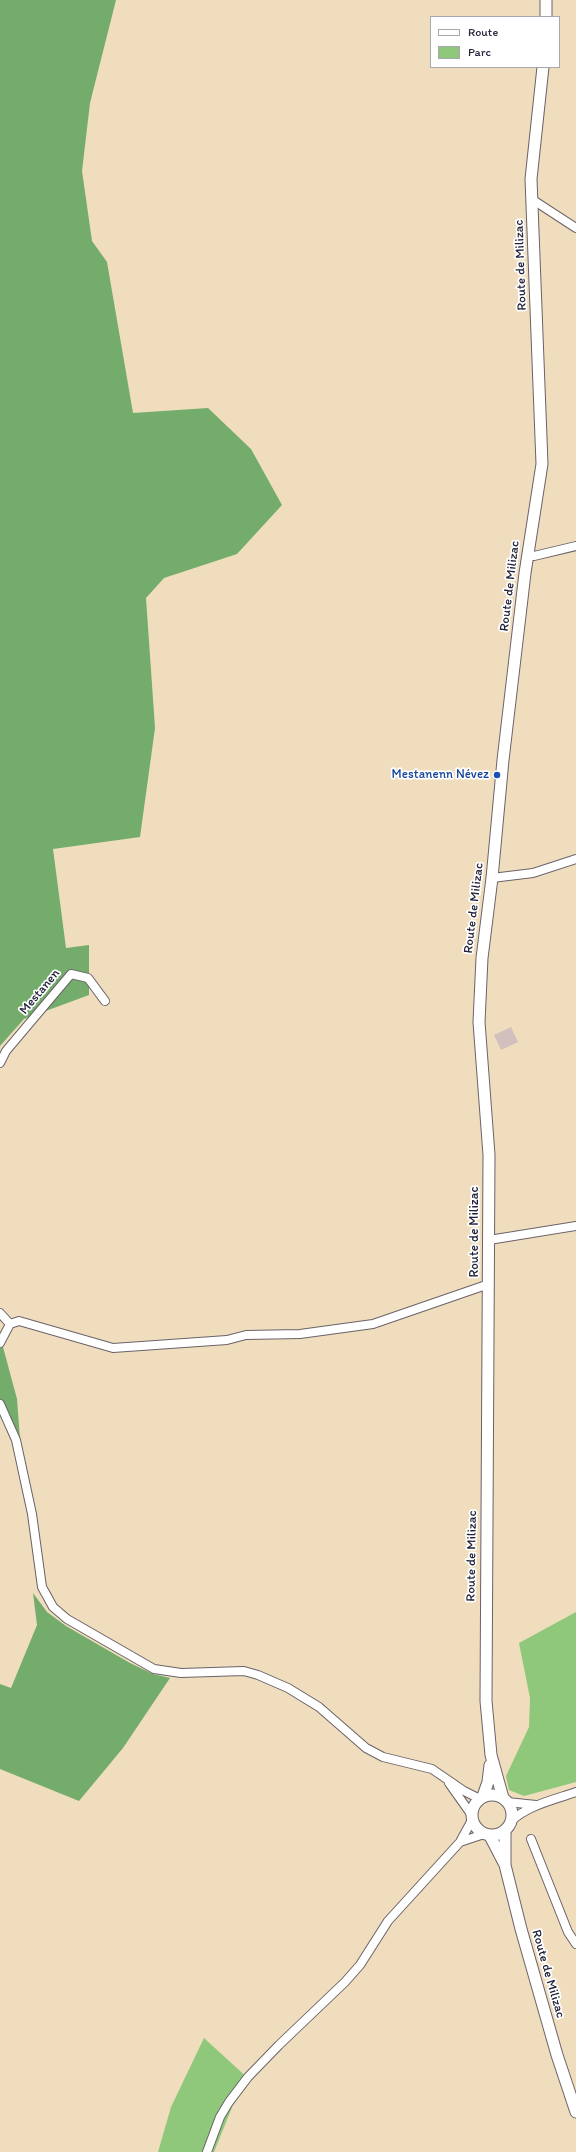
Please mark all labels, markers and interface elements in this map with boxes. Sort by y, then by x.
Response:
legend [430,16,560,68]
text: Route [468,25,498,39]
text: Parc [468,45,491,59]
street label: Route de Milizac [512,219,530,311]
street label: Route de Milizac [497,540,523,632]
place label: Mestanenn Névez [392,767,489,783]
marker: Mestanenn Névez [492,770,502,780]
street label: Route de Milizac [461,862,487,954]
street label: Mestanen [17,966,63,1018]
street label: Route de Milizac [467,1186,483,1278]
street label: Route de Milizac [463,1510,481,1602]
street label: Route de Milizac [528,1928,568,2020]

